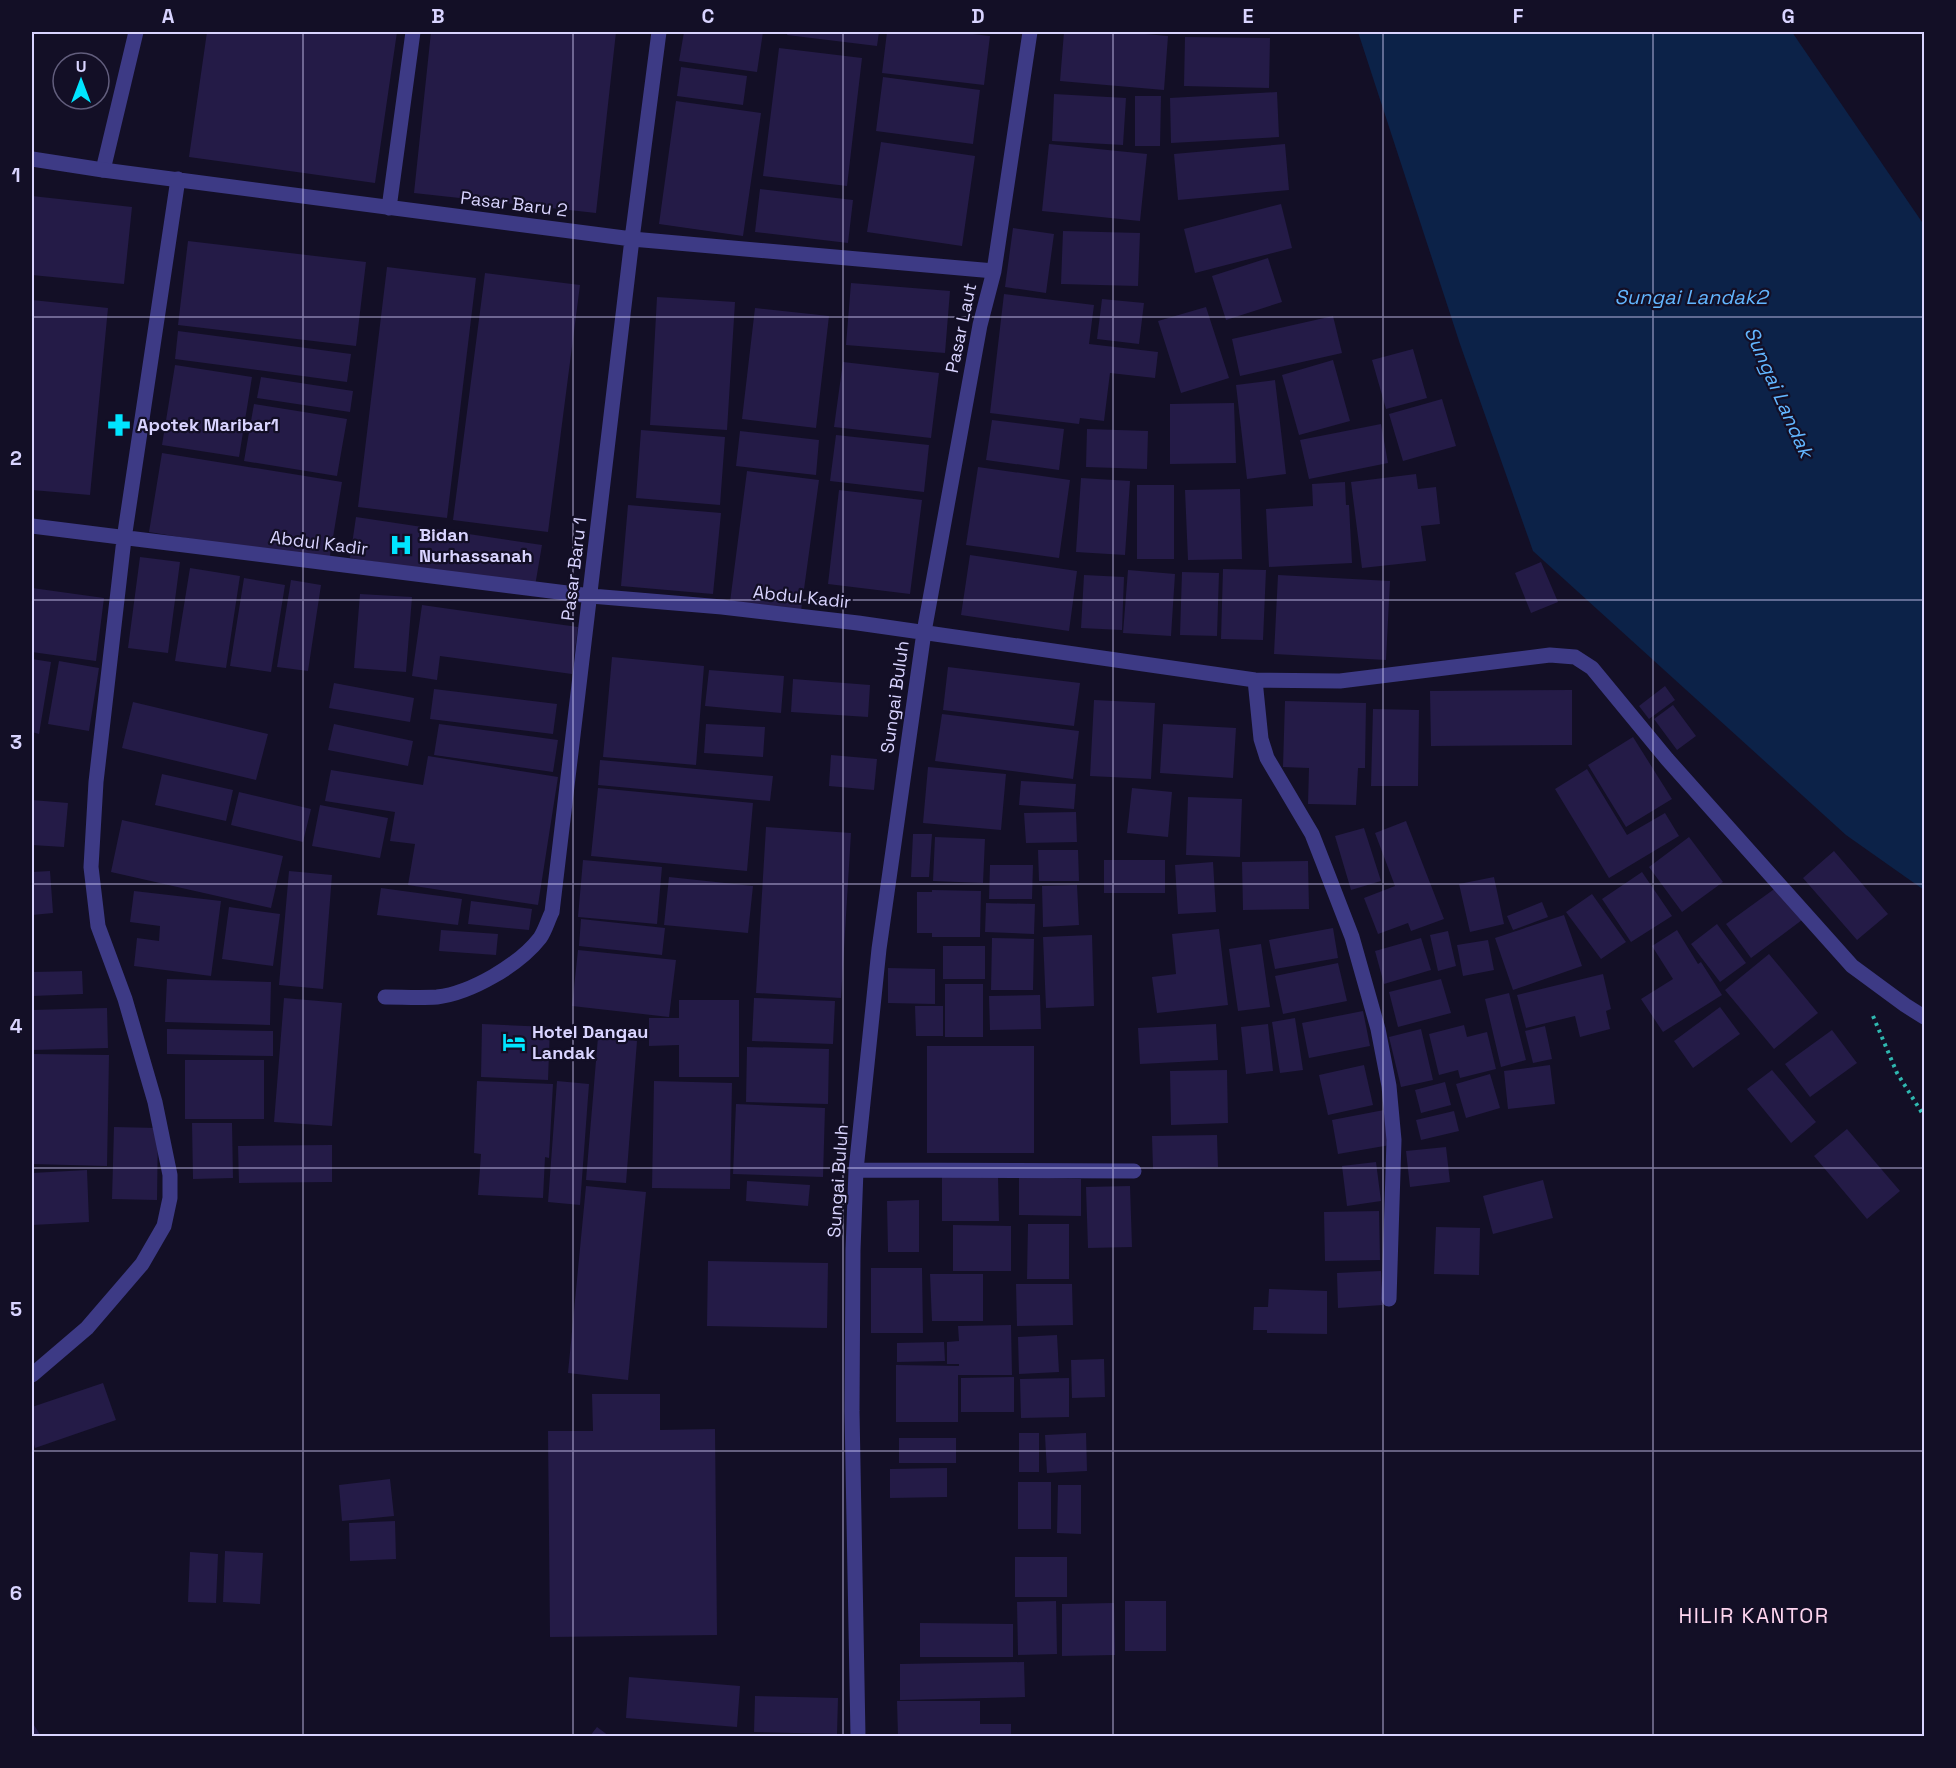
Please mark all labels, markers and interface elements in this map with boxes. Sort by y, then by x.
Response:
text: A [162,3,175,29]
text: B [431,3,445,29]
text: C [702,3,715,29]
text: D [971,3,985,29]
text: E [1242,3,1254,29]
text: F [1513,3,1524,29]
text: G [1781,3,1795,29]
north arrow [51,51,111,111]
text: U [76,56,86,77]
text: 1 [11,162,21,188]
street label: Pasar Baru 2 [459,186,569,221]
street label: Pasar Laut [940,281,981,375]
water label: Sungai Landak2 [1614,284,1769,310]
water label: Sungai Landak [1738,322,1820,464]
pharmacy icon: Apotek Maribar1 [106,412,132,438]
place label: Apotek Maribar1 [137,413,279,436]
text: 2 [10,445,22,471]
street label: Pasar Baru 1 [556,516,591,622]
place label: Bidan Nurhassanah [419,523,532,567]
street label: Abdul Kadir [269,525,370,560]
hospital icon: Bidan Nurhassanah [388,532,414,558]
street label: Abdul Kadir [752,580,852,613]
street label: Sungai Buluh [875,639,914,755]
text: 3 [10,729,22,755]
text: 4 [10,1013,23,1039]
place label: Hotel Dangau Landak [532,1020,648,1064]
hotel icon: Hotel Dangau Landak [501,1029,527,1055]
street label: Sungai Buluh [822,1124,853,1238]
text: 5 [10,1296,22,1322]
text: 6 [10,1580,22,1606]
district label: HILIR KANTOR [1678,1602,1830,1629]

